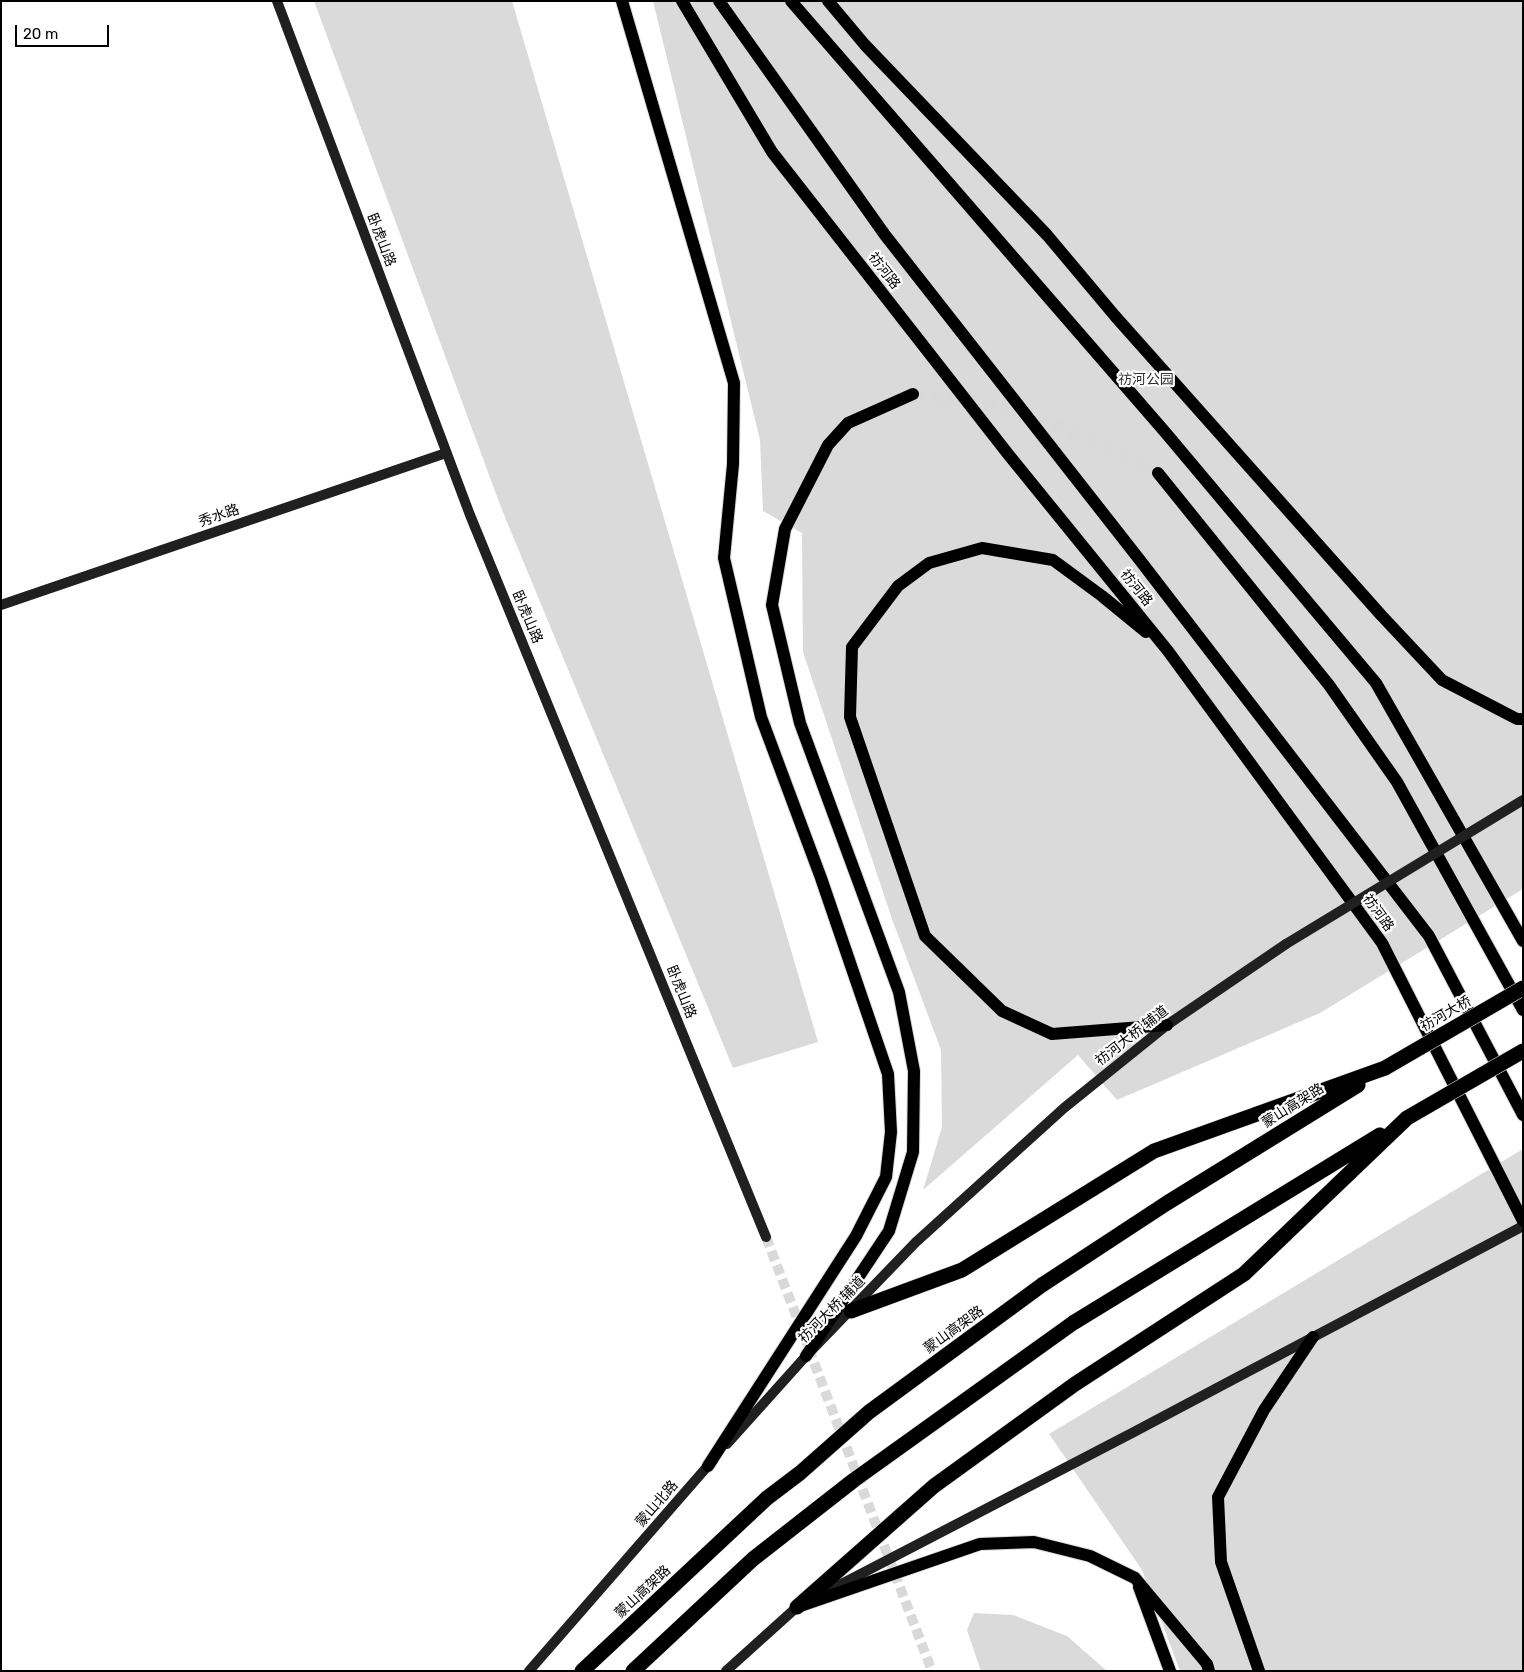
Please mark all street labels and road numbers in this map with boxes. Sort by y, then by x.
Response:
street label: 卧虎山路 [363,211,399,269]
street label: 祊河路 [864,249,904,293]
street label: 秀水路 [196,501,242,531]
street label: 祊河路 [1116,566,1156,610]
street label: 卧虎山路 [508,588,546,646]
street label: 祊河路 [1359,891,1397,935]
street label: 卧虎山路 [663,963,699,1021]
street label: 祊河大桥 [1418,993,1474,1035]
street label: 祊河大桥 辅道 [1092,1002,1172,1070]
street label: 蒙山高架路 [1259,1080,1327,1132]
street label: 祊河大桥 辅道 [795,1273,869,1347]
street label: 蒙山高架路 [921,1303,987,1357]
street label: 蒙山北路 [632,1477,682,1531]
street label: 蒙山高架路 [612,1562,674,1622]

